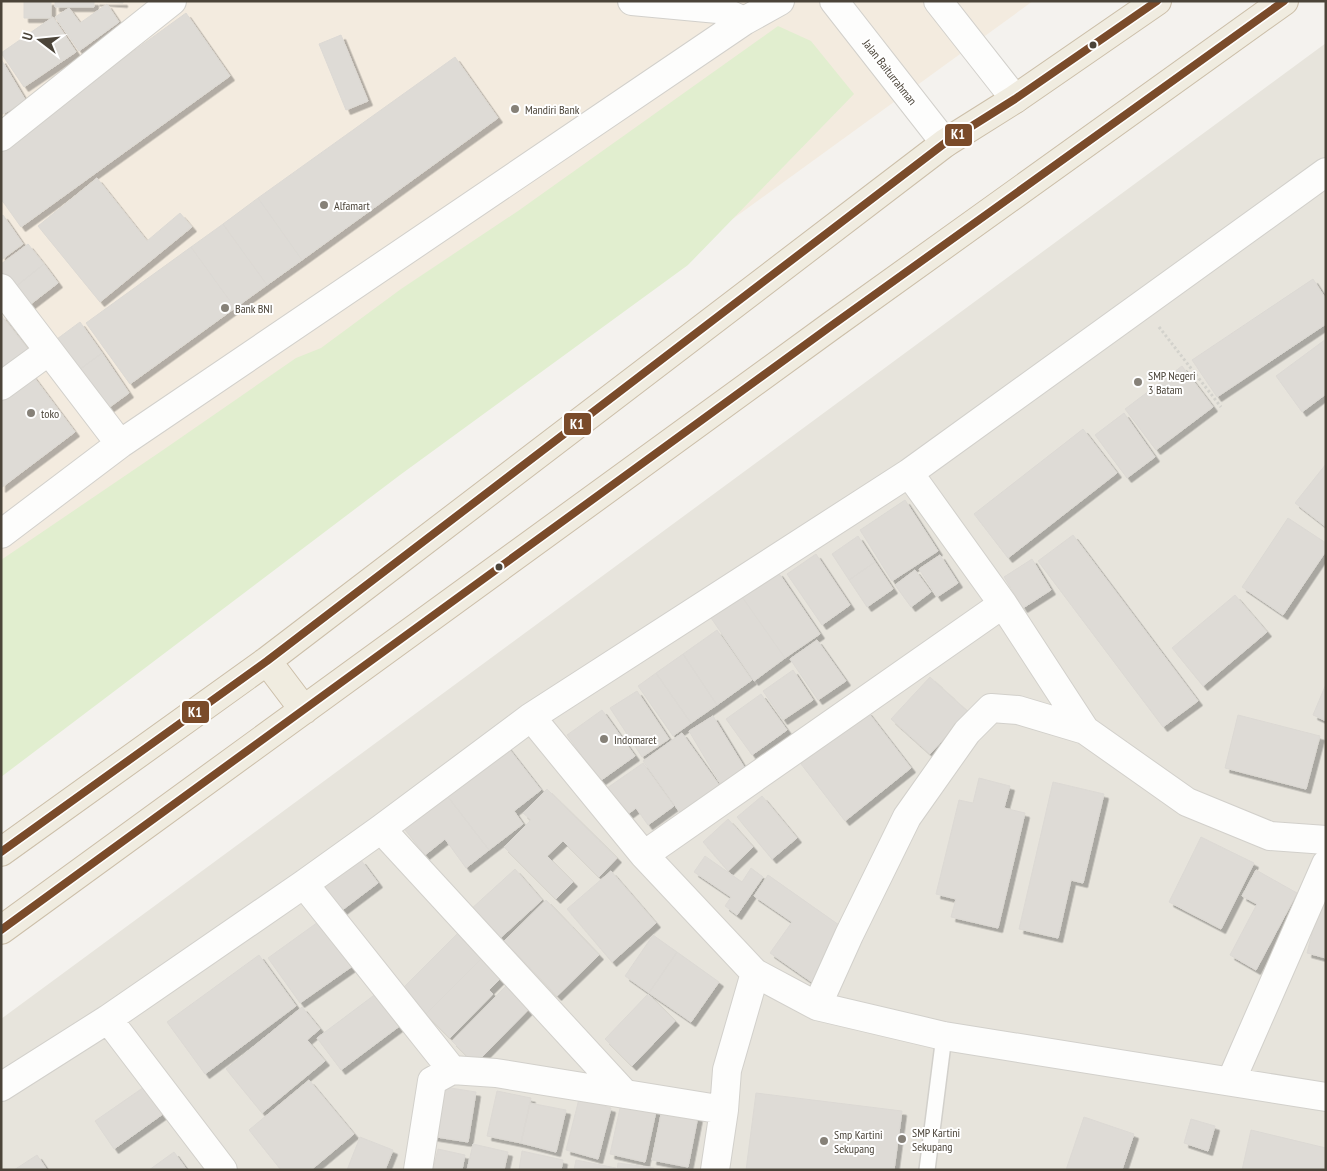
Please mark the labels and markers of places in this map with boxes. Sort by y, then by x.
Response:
unlabelled marker [1088,40,1098,50]
place label: Mandiri Bank [525,102,580,117]
marker: Mandiri Bank [509,103,521,115]
place label: Alfamart [334,198,371,213]
marker: Alfamart [318,199,330,211]
place label: Bank BNI [235,301,273,316]
marker: Bank BNI [219,302,231,314]
place label: SMP Negeri 3 Batam [1148,368,1196,397]
marker: SMP Negeri 3 Batam [1132,376,1144,388]
place label: toko [41,406,59,421]
marker: toko [25,407,37,419]
unlabelled marker [494,562,504,572]
place label: Indomaret [614,732,657,747]
marker: Indomaret [598,733,610,745]
place label: SMP Kartini Sekupang [912,1125,960,1154]
place label: Smp Kartini Sekupang [834,1127,883,1156]
marker: SMP Kartini Sekupang [896,1133,908,1145]
marker: Smp Kartini Sekupang [818,1135,830,1147]

